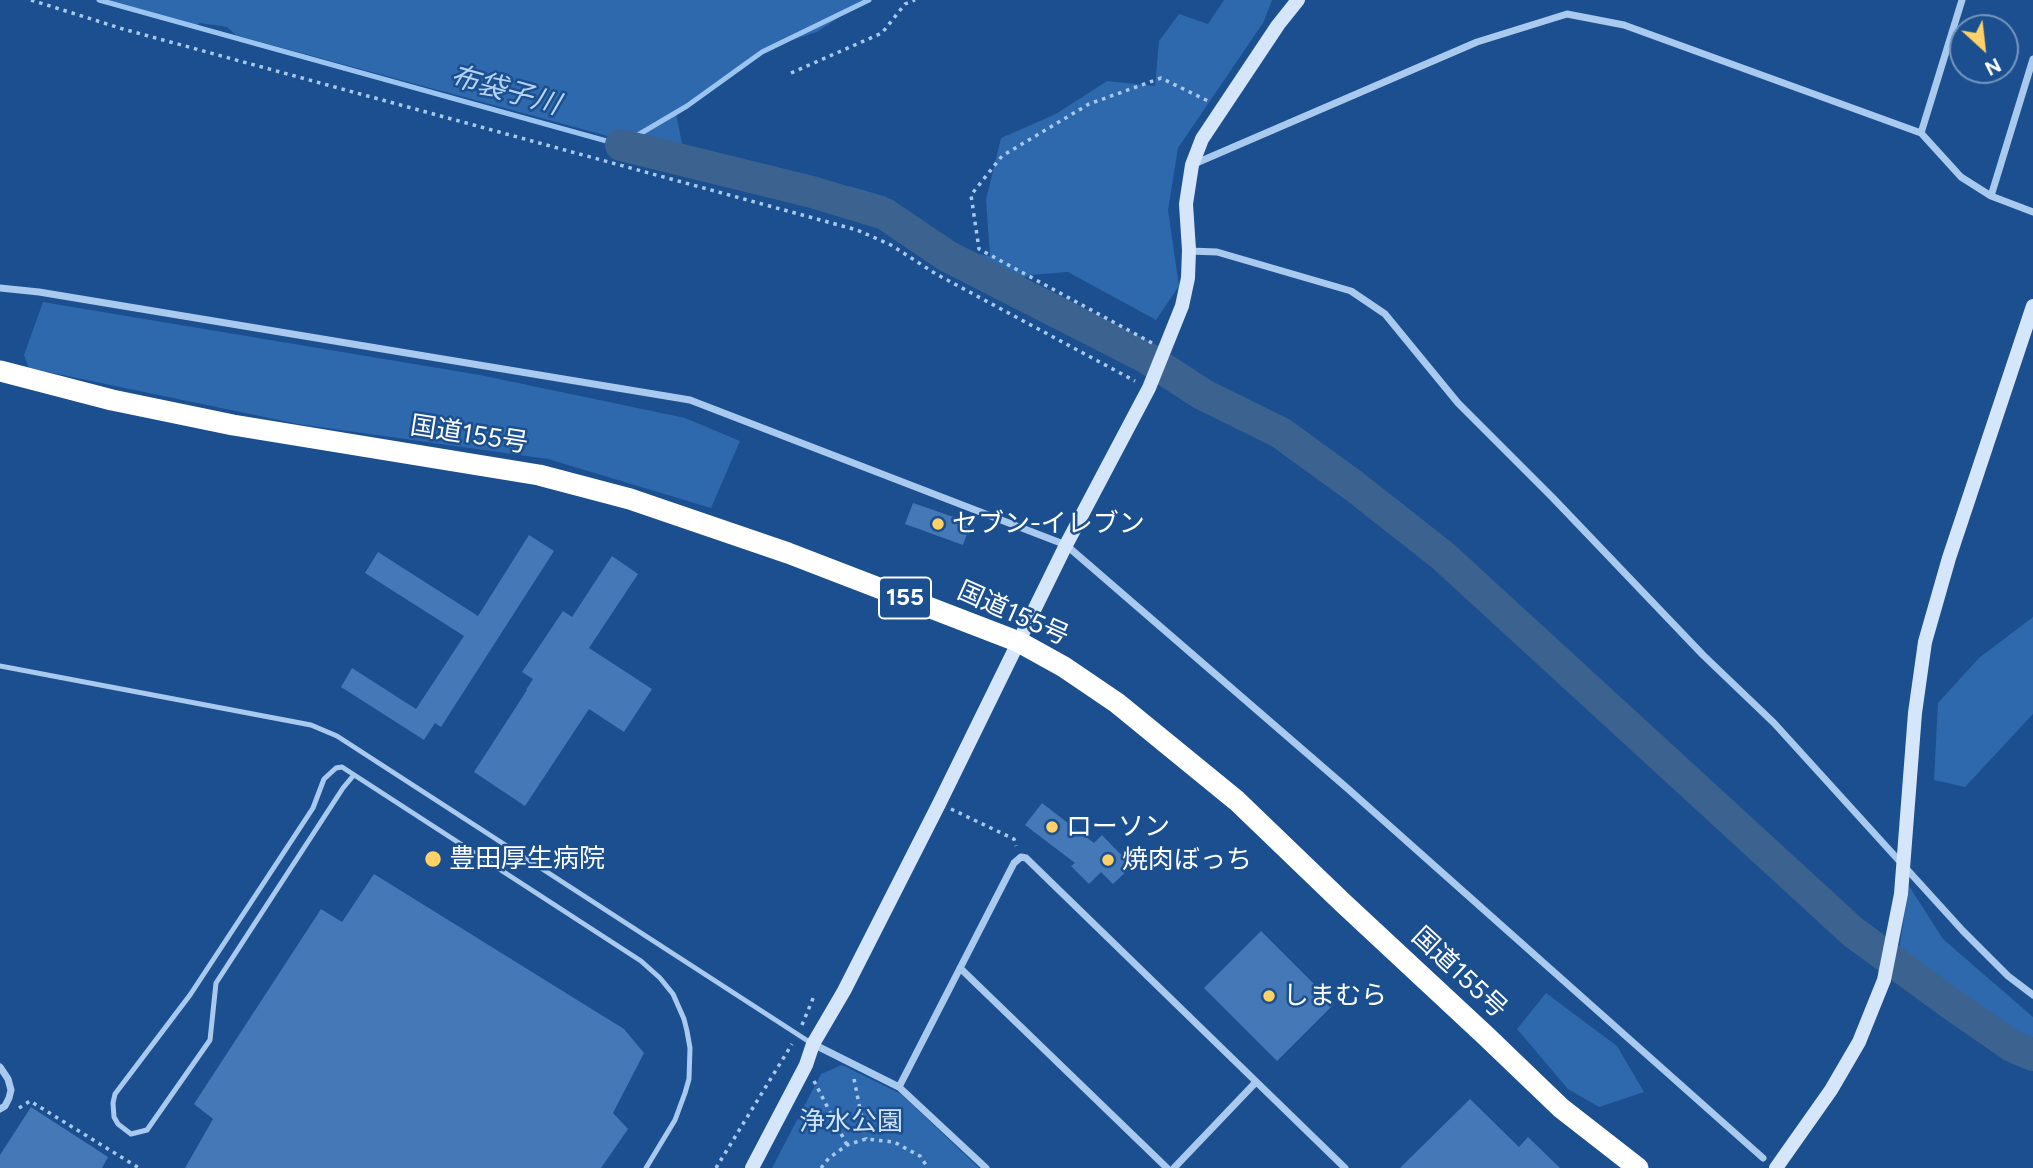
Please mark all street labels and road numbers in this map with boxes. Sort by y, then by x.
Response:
street label: 国道155号 [408,410,530,460]
street label: 国道155号 [952,576,1074,652]
road number: 155 [879,578,931,618]
street label: 国道155号 [1405,921,1513,1025]

